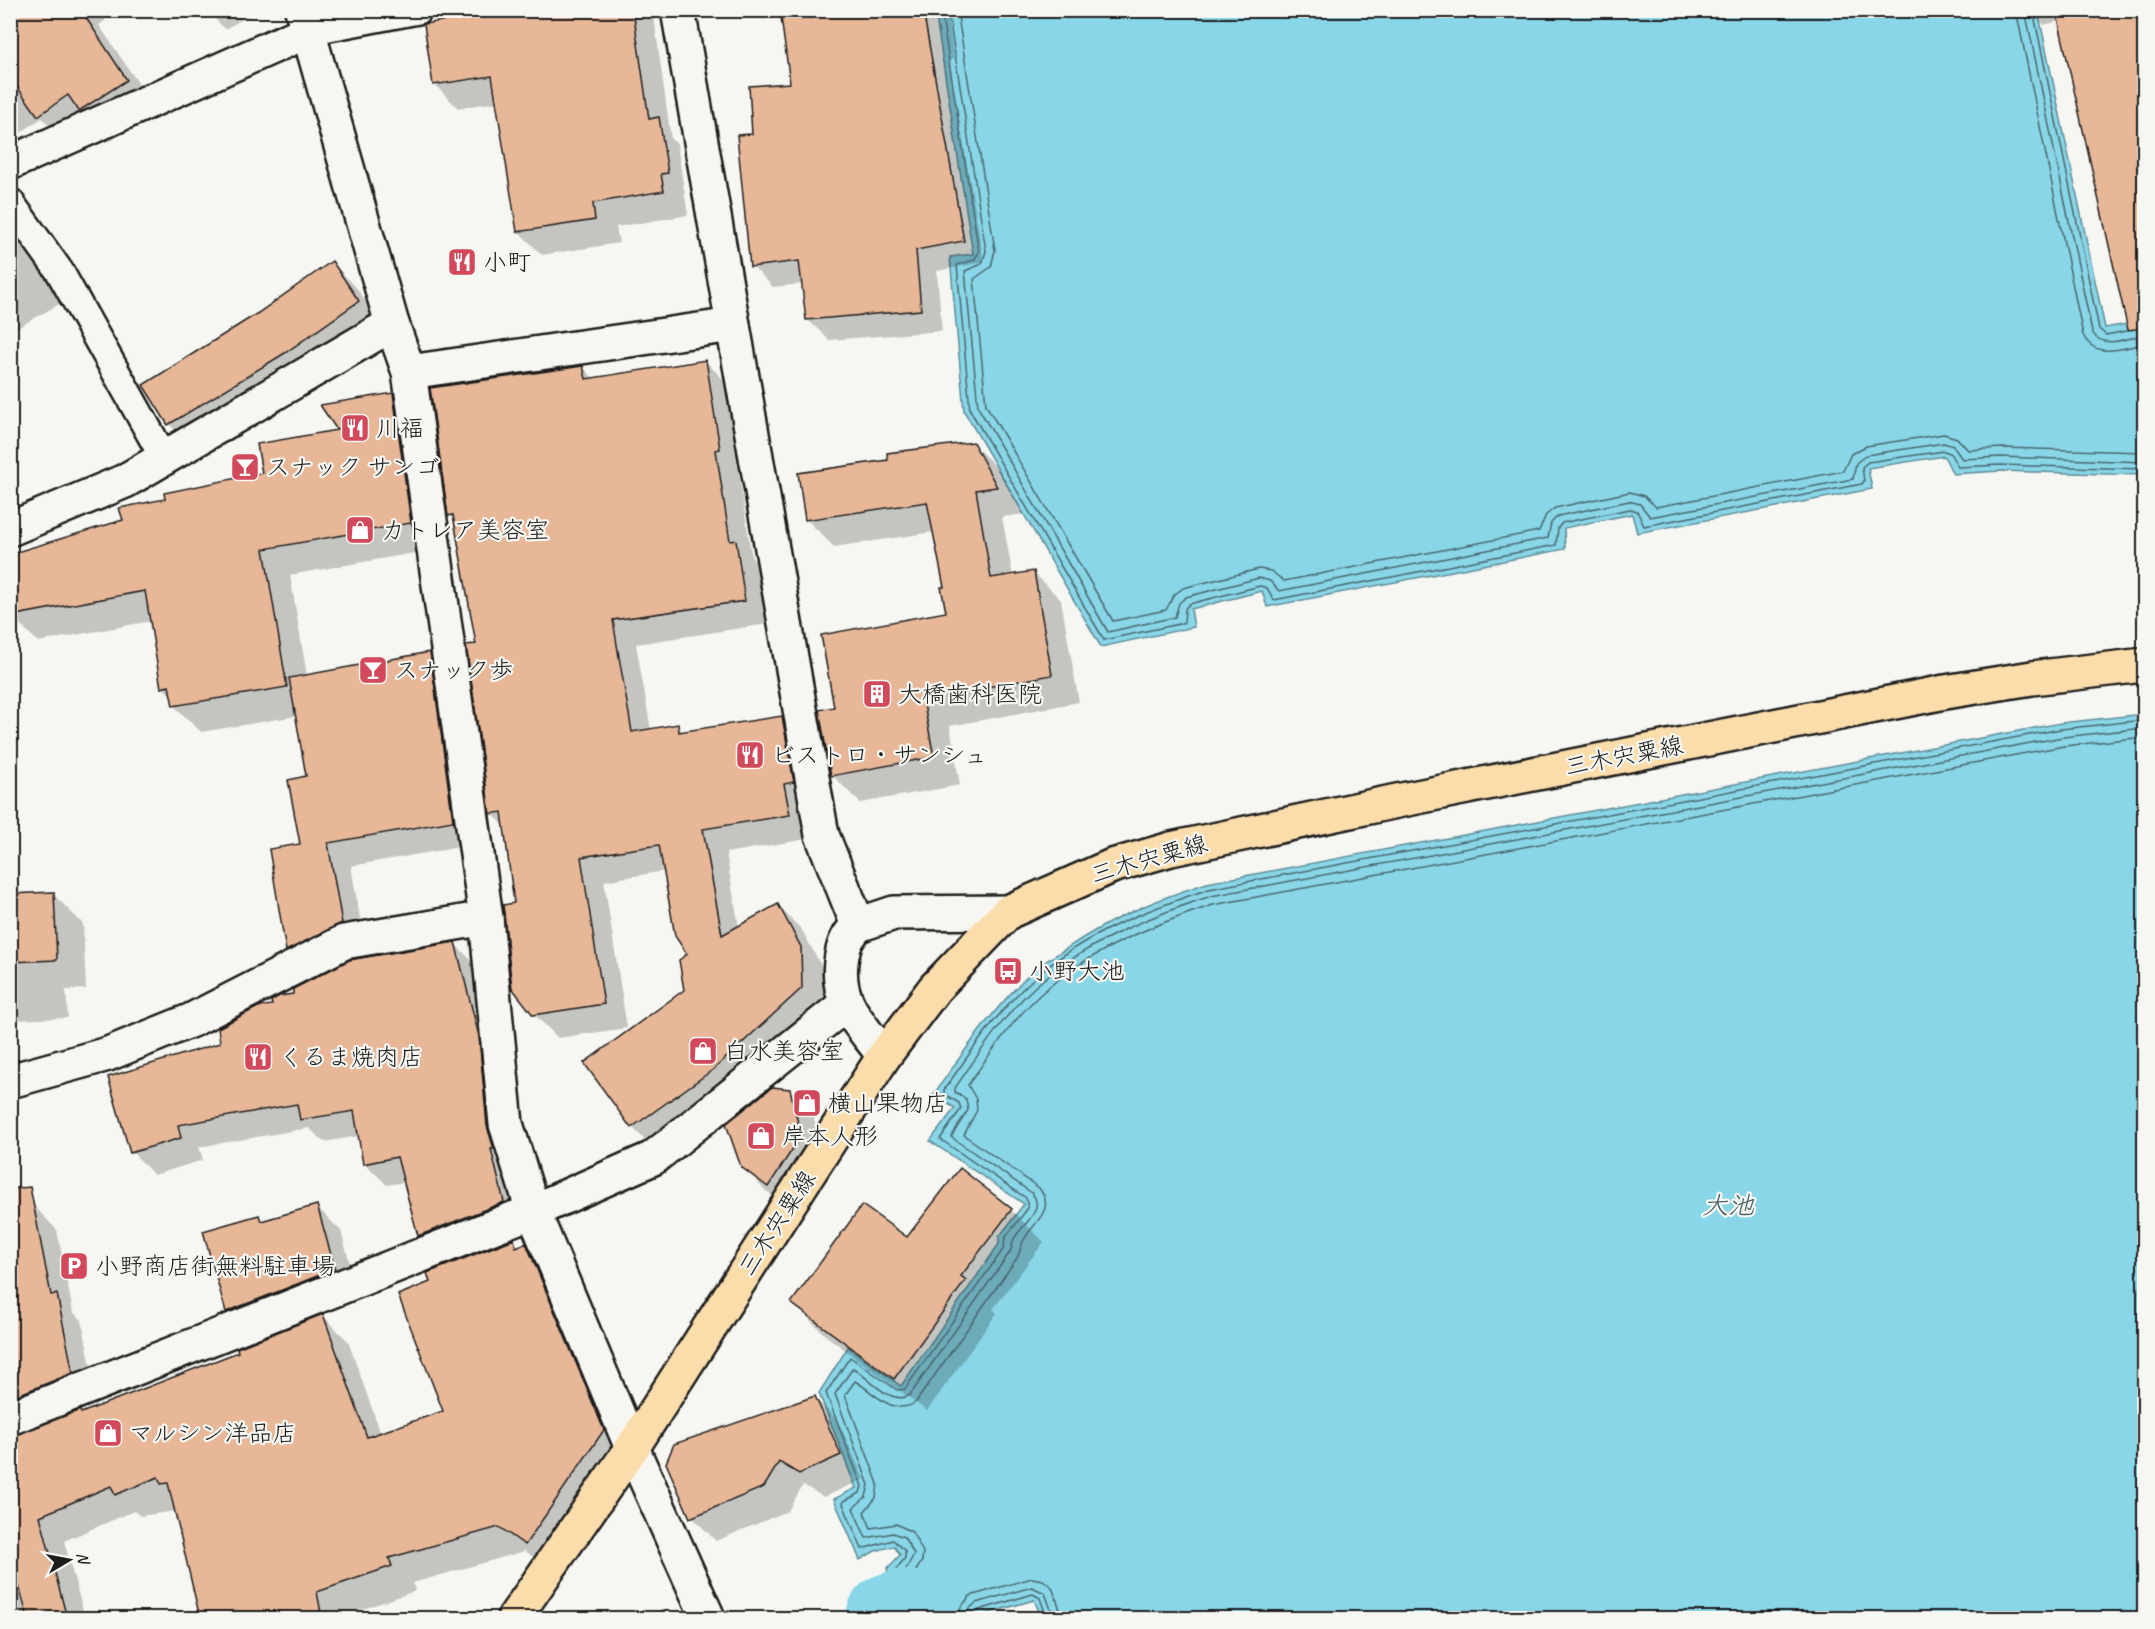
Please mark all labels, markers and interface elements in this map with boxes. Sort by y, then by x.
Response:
restaurant icon: 小町 [446,246,478,278]
place label: 小町 [483,247,531,277]
restaurant icon: 川福 [339,412,371,444]
place label: 川福 [376,413,424,443]
bar icon: スナック サンゴ [229,451,261,483]
place label: スナック サンゴ [266,452,439,482]
shop icon: カトレア美容室 [344,514,376,546]
place label: カトレア美容室 [381,515,549,545]
bar icon: スナック歩 [357,654,389,686]
place label: スナック歩 [394,655,514,685]
building icon: 大橋歯科医院 [861,678,893,710]
place label: 大橋歯科医院 [898,679,1042,709]
street label: 三木宍粟線 [1562,730,1686,782]
restaurant icon: ビストロ・サンシュ [734,739,766,771]
place label: ビストロ・サンシュ [771,740,987,770]
street label: 三木宍粟線 [1087,828,1211,890]
bus stop icon: 小野大池 [992,955,1024,987]
place label: 小野大池 [1029,956,1125,986]
shop icon: 白水美容室 [687,1035,719,1067]
place label: 白水美容室 [724,1036,844,1066]
restaurant icon: くるま焼肉店 [242,1041,274,1073]
place label: くるま焼肉店 [279,1042,423,1072]
shop icon: 横山果物店 [791,1087,823,1119]
place label: 横山果物店 [828,1088,948,1118]
shop icon: 岸本人形 [745,1120,777,1152]
place label: 岸本人形 [782,1121,878,1151]
street label: 三木宍粟線 [732,1165,822,1281]
water label: 大池 [1702,1189,1755,1222]
parking icon: 小野商店街無料駐車場 [58,1250,90,1282]
place label: 小野商店街無料駐車場 [95,1251,335,1281]
shop icon: マルシン洋品店 [92,1417,124,1449]
place label: マルシン洋品店 [129,1418,297,1448]
north arrow [39,1530,99,1590]
text: N [72,1551,94,1567]

